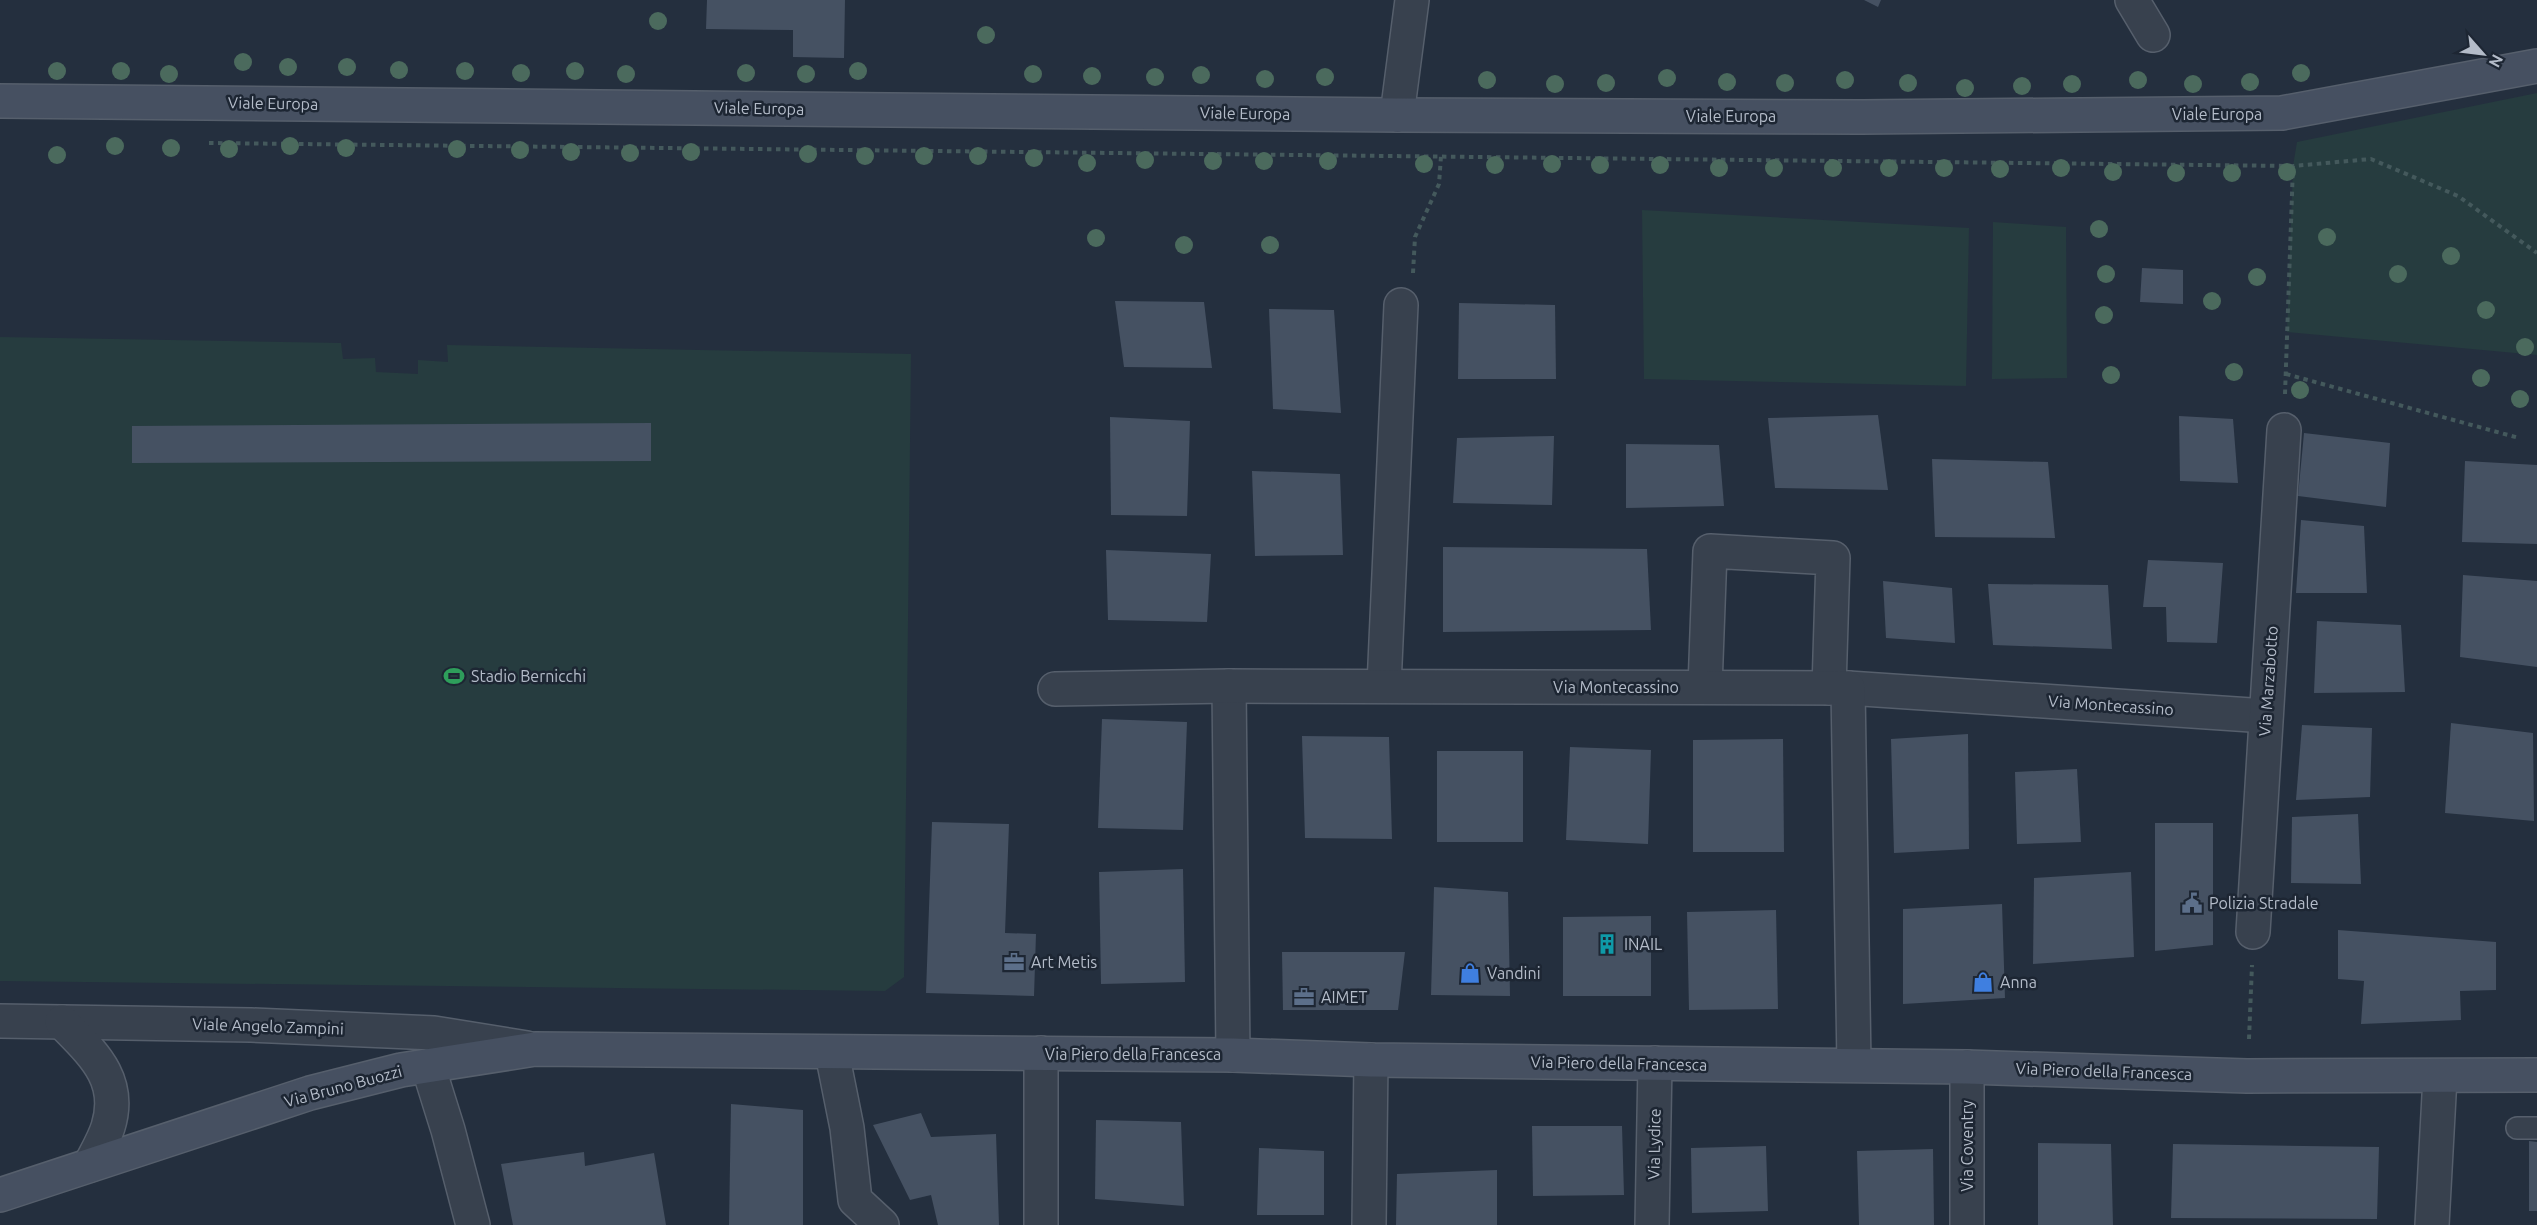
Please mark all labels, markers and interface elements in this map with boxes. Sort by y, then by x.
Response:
north arrow [2453,24,2513,84]
text: N [2485,52,2507,71]
street label: Viale Europa [228,93,318,113]
street label: Viale Europa [714,98,804,118]
street label: Viale Europa [1200,103,1290,123]
street label: Viale Europa [2172,105,2262,123]
street label: Viale Europa [1686,107,1776,125]
street label: Via Marzabotto [2255,625,2281,737]
sports icon: Stadio Bernicchi [442,664,466,688]
place label: Stadio Bernicchi [471,667,586,685]
street label: Via Montecassino [1553,678,1679,696]
street label: Via Montecassino [2048,692,2174,718]
public building icon: Polizia Stradale [2180,891,2204,915]
place label: Polizia Stradale [2209,894,2319,912]
building icon: INAIL [1595,932,1619,956]
place label: INAIL [1624,935,1662,953]
office icon: Art Metis [1002,950,1026,974]
place label: Art Metis [1031,953,1097,971]
shop icon: Vandini [1458,961,1482,985]
place label: Vandini [1487,964,1541,982]
shop icon: Anna [1971,970,1995,994]
place label: Anna [2000,973,2037,991]
office icon: AIMET [1292,985,1316,1009]
place label: AIMET [1321,988,1367,1006]
street label: Viale Angelo Zampini [192,1014,344,1038]
street label: Via Piero della Francesca [1045,1045,1221,1063]
street label: Via Piero della Francesca [1531,1052,1707,1074]
street label: Via Piero della Francesca [2015,1059,2193,1083]
street label: Via Bruno Buozzi [282,1062,404,1110]
street label: Via Coventry [1958,1100,1976,1192]
street label: Via Lydice [1644,1108,1664,1180]

